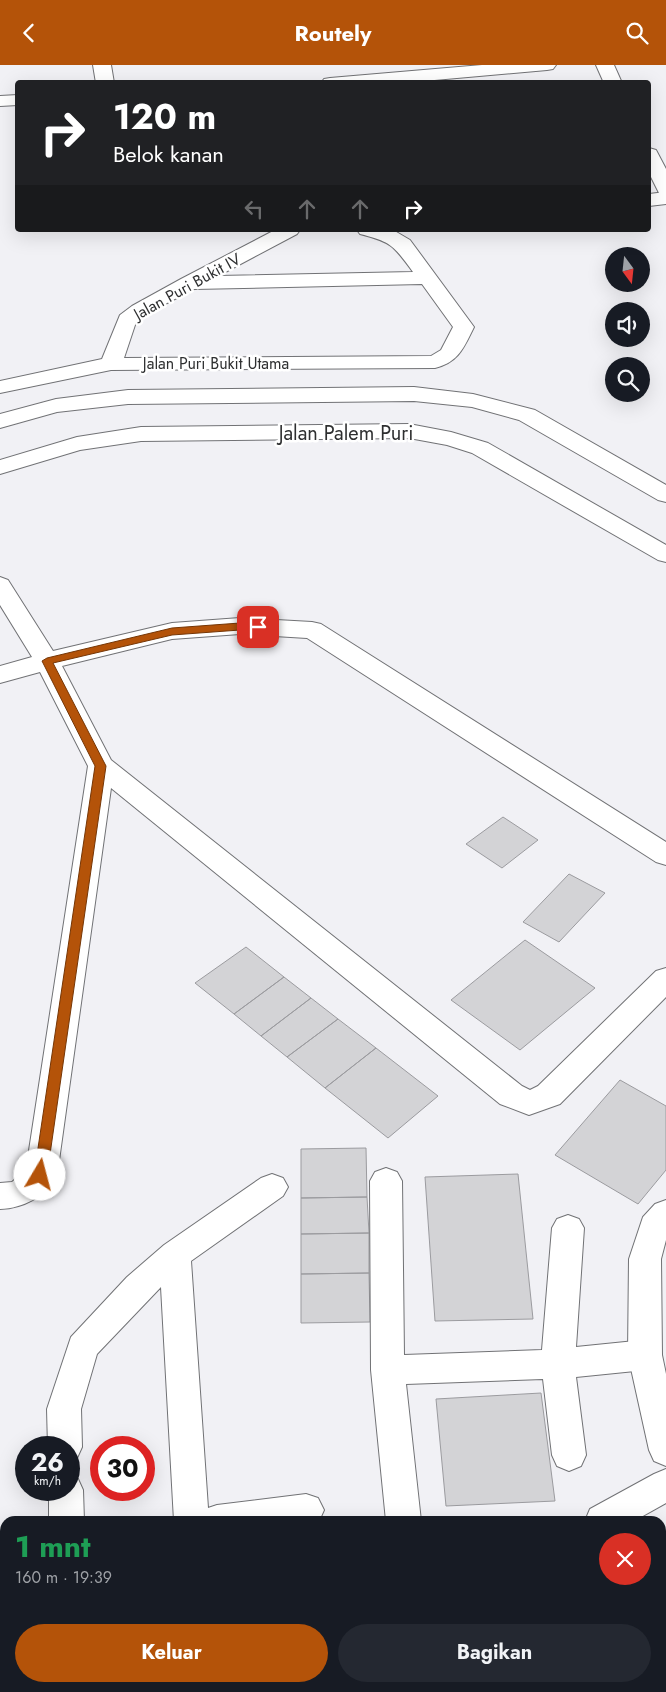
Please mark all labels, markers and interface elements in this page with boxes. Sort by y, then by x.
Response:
text: Routely [295,17,371,49]
icon: back [15,19,43,47]
icon: search [623,19,651,47]
text: 120 m [113,92,216,142]
icon: right [30,100,95,165]
text: Belok kanan [113,138,224,170]
icon: left [240,195,268,223]
icon: ahead [293,195,321,223]
icon: ahead [346,195,374,223]
icon: right [399,195,427,223]
street label: Jalan Puri Bukit IV [128,247,245,326]
north arrow [605,247,650,293]
map controls [605,247,650,402]
button: sound [605,302,650,347]
street label: Jalan Puri Bukit Utama [141,352,289,375]
button: search [605,357,650,402]
street label: Jalan Palem Puri [276,419,413,448]
pin [237,606,279,648]
icon: arrive [244,613,272,641]
position arrow [13,1148,65,1200]
speed limit sign: 30 [90,1436,155,1501]
text: 26 [31,1444,64,1480]
text: km/h [34,1472,61,1490]
text: 1 mnt [15,1525,91,1568]
button: close [599,1533,651,1585]
text: 160 m · 19:39 [15,1566,112,1589]
button: Keluar [15,1624,328,1682]
button: Bagikan [338,1624,651,1682]

